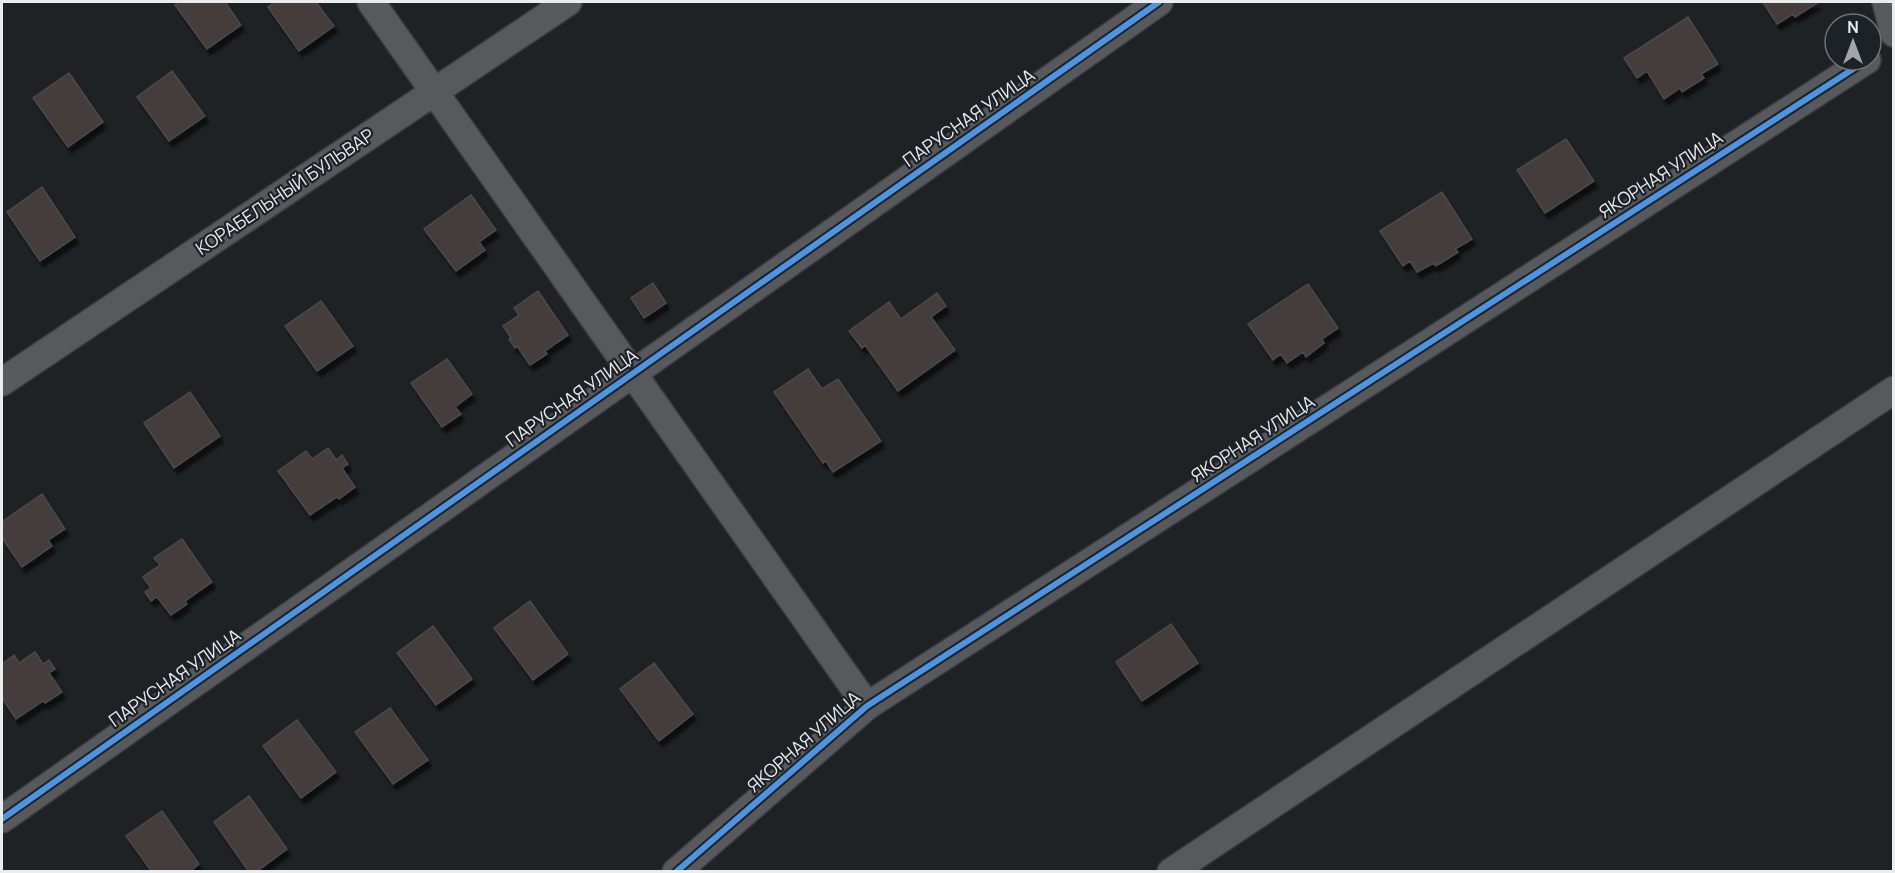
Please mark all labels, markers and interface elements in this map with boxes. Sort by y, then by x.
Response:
north arrow [1823,12,1883,72]
text: N [1847,16,1859,38]
street label: ПАРУСНАЯ УЛИЦА [898,62,1040,172]
street label: КОРАБЕЛЬНЫЙ БУЛЬВАР [191,122,378,260]
street label: ЯКОРНАЯ УЛИЦА [1594,125,1728,223]
street label: ПАРУСНАЯ УЛИЦА [501,342,643,452]
street label: ЯКОРНАЯ УЛИЦА [1186,389,1320,487]
street label: ПАРУСНАЯ УЛИЦА [104,622,246,732]
street label: ЯКОРНАЯ УЛИЦА [741,685,866,797]

